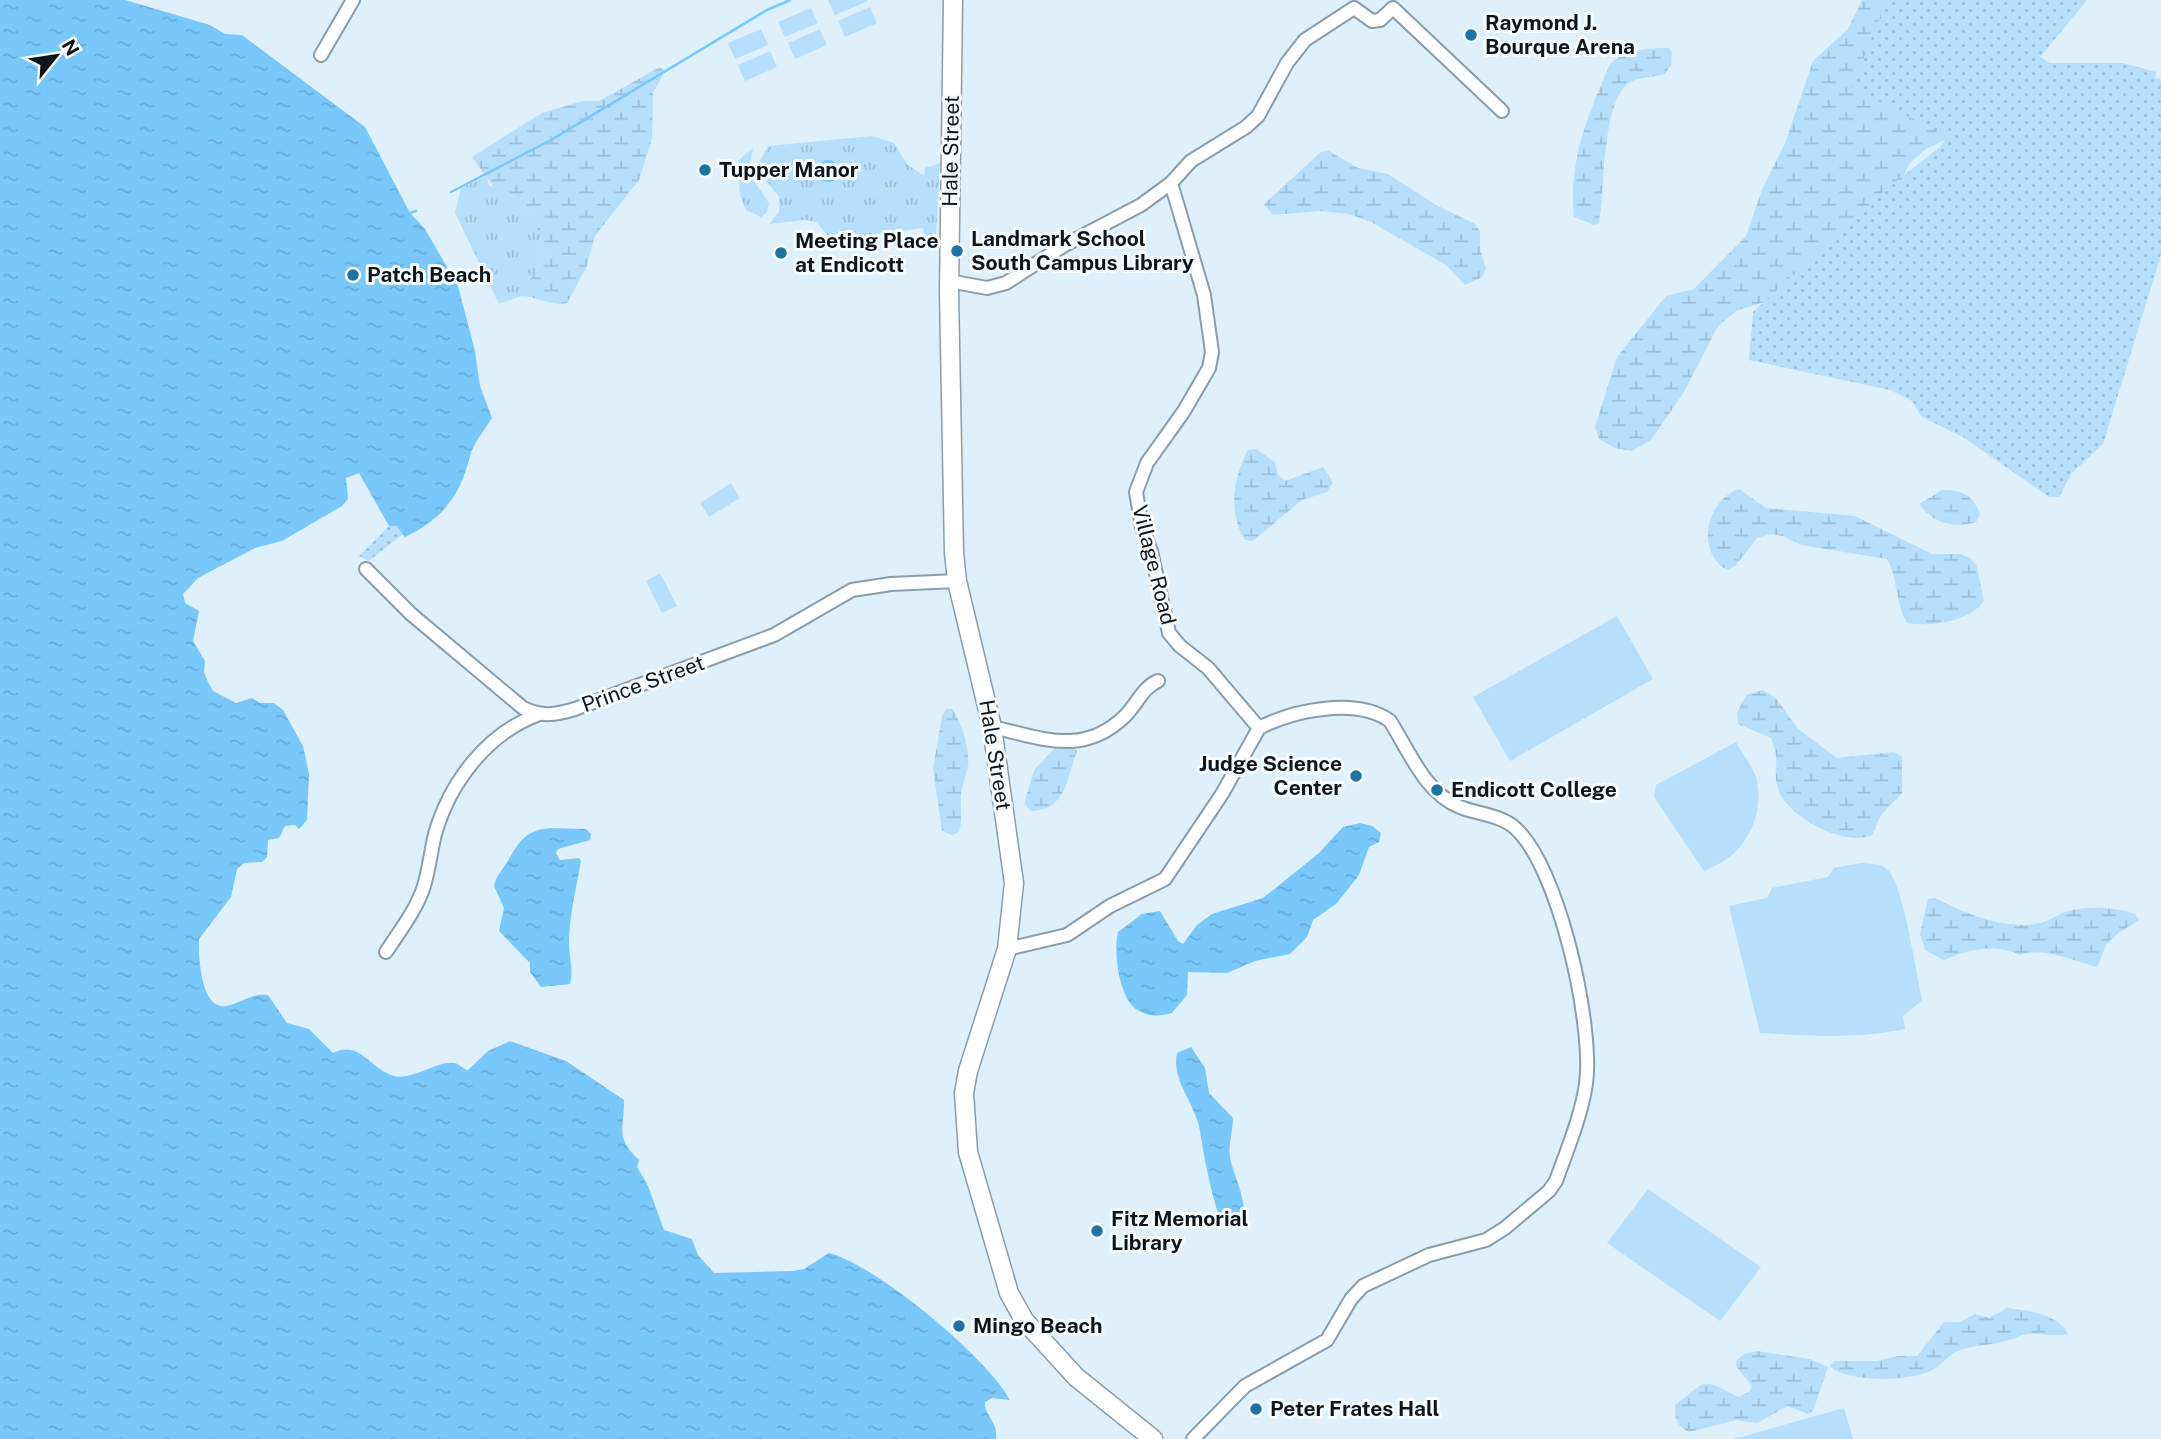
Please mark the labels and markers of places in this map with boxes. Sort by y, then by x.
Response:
place label: Raymond J. Bourque Arena [1485,10,1635,59]
marker: Raymond J. Bourque Arena [1463,27,1479,43]
place label: Tupper Manor [719,157,859,182]
marker: Tupper Manor [697,162,713,178]
place label: Landmark School South Campus Library [971,226,1194,275]
place label: Meeting Place at Endicott [795,228,939,277]
marker: Landmark School South Campus Library [949,243,965,259]
marker: Meeting Place at Endicott [773,245,789,261]
place label: Patch Beach [367,262,491,287]
marker: Patch Beach [345,267,361,283]
place label: Judge Science Center [1199,751,1342,800]
marker: Judge Science Center [1348,768,1364,784]
place label: Endicott College [1451,777,1617,802]
marker: Endicott College [1429,782,1445,798]
place label: Fitz Memorial Library [1111,1206,1248,1255]
marker: Fitz Memorial Library [1089,1223,1105,1239]
place label: Mingo Beach [973,1313,1102,1338]
marker: Mingo Beach [951,1318,967,1334]
place label: Peter Frates Hall [1270,1396,1440,1421]
marker: Peter Frates Hall [1248,1401,1264,1417]

